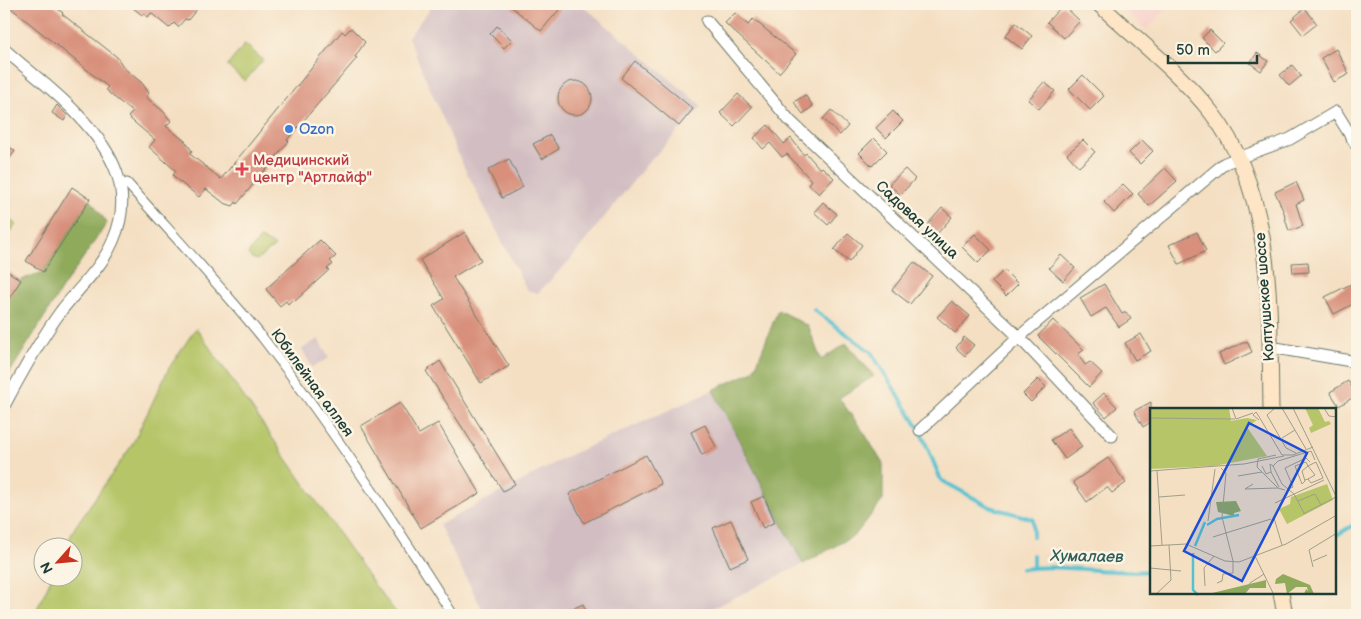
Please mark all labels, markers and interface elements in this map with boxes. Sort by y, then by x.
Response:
scale bar [1168,32,1257,64]
text: 50 m [1176,41,1210,60]
place label: Ozon [299,120,334,139]
marker: Ozon [283,123,295,135]
place label: Медицинский центр "Артлайф" [253,151,372,187]
marker: Медицинский центр "Артлайф" [235,162,249,176]
street label: Садовая улица [872,177,963,263]
street label: Колтушское шоссе [1251,232,1279,362]
street label: Юбилейная аллея [266,325,358,441]
inset map [1150,408,1336,594]
north arrow [32,536,82,586]
water label: Хумалаев [1049,547,1124,567]
text: N [37,559,57,576]

